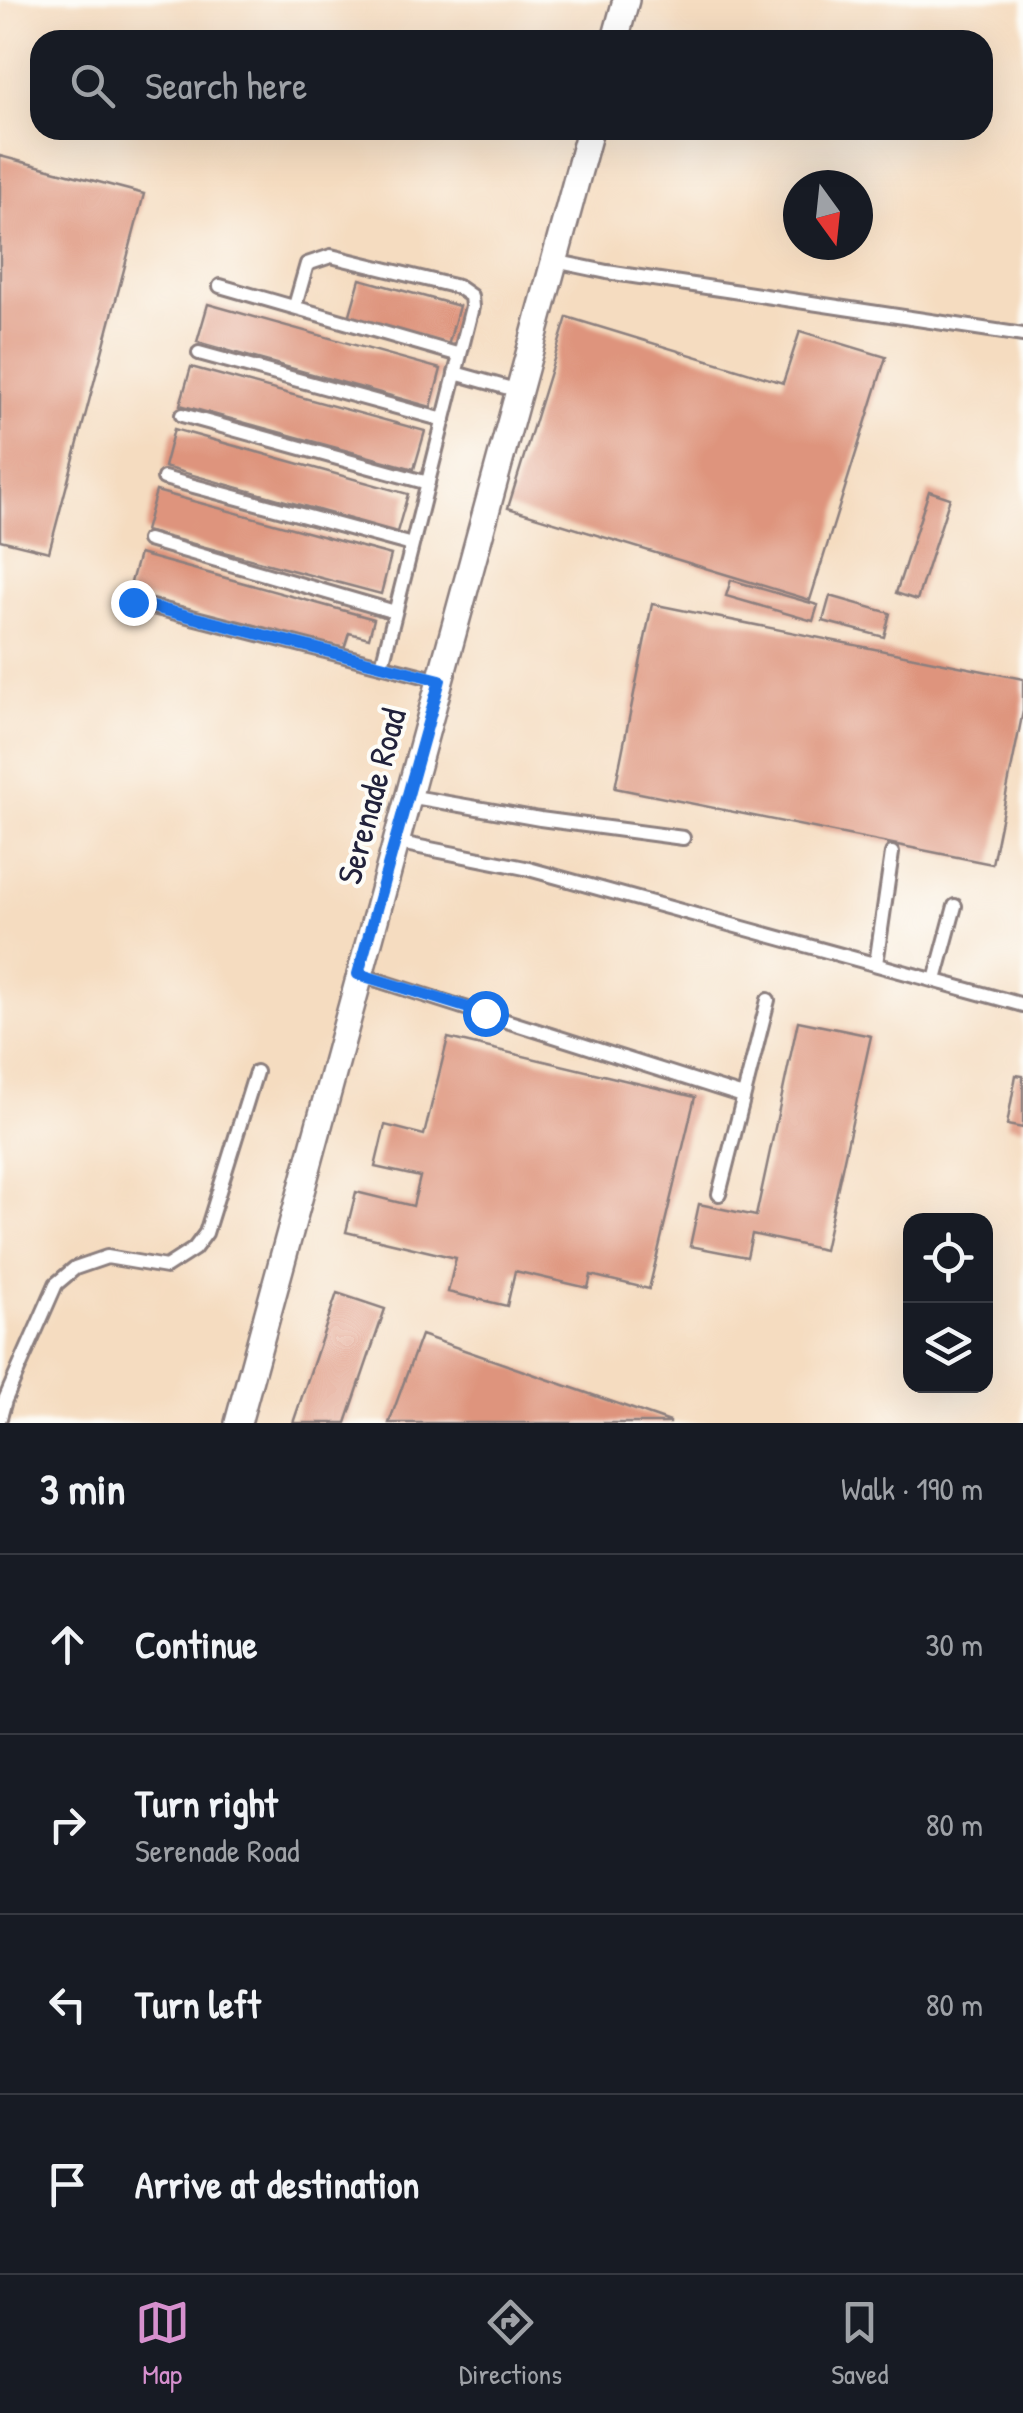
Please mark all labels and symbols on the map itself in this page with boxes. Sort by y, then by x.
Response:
north arrow [783,170,873,260]
route end [111,580,157,626]
street label: Serenade Road [325,703,417,889]
route start [463,991,509,1037]

